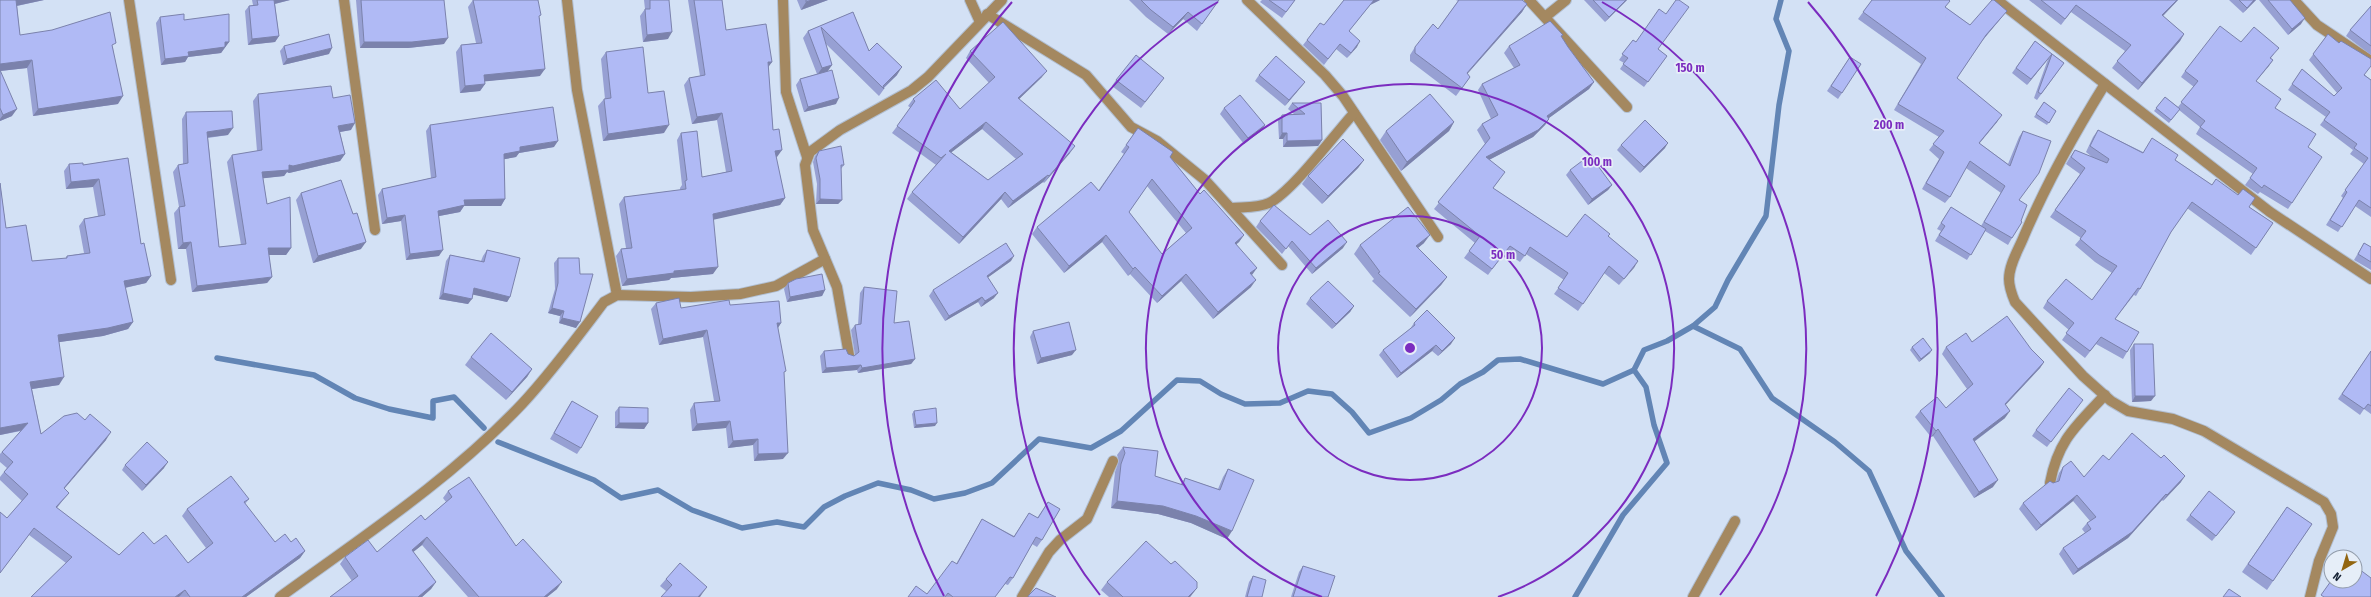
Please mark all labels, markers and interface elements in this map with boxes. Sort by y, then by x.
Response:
text: 150 m [1675,61,1705,75]
text: 200 m [1873,118,1904,132]
text: 100 m [1582,155,1612,169]
text: 50 m [1491,248,1515,262]
centre of rings [1403,341,1417,355]
north arrow [2323,549,2363,589]
text: N [2331,569,2344,584]

